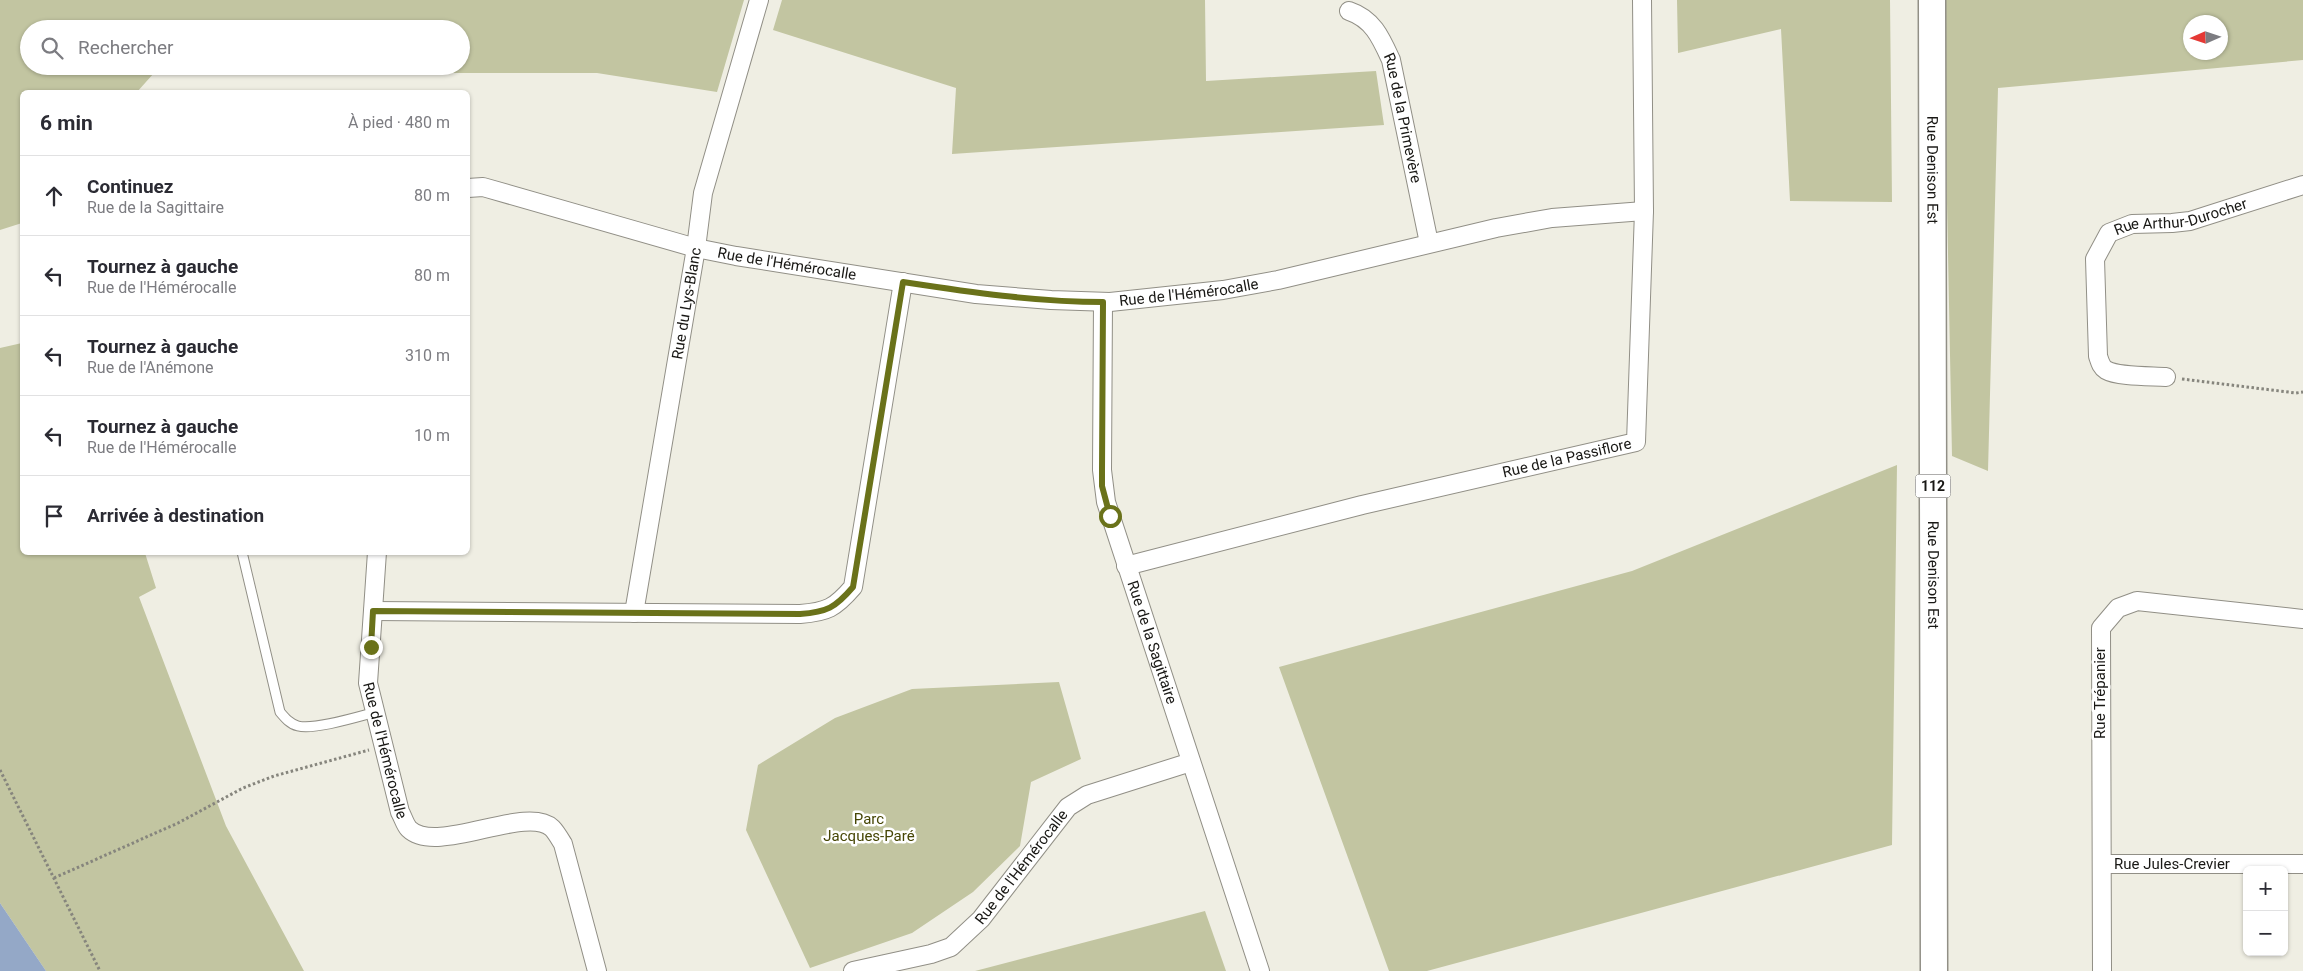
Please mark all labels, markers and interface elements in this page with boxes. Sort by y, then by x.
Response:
north arrow [2183,15,2228,60]
search box [20,20,470,75]
icon: search [38,34,66,62]
text: Rechercher [78,36,173,59]
street label: Rue de la Primevère [1380,50,1425,185]
text: 6 min [40,111,93,135]
text: À pied · 480 m [348,113,450,132]
street label: Rue Denison Est [1923,116,1941,224]
text: Continuez [87,175,173,198]
icon: ahead [40,182,68,210]
text: 80 m [414,186,450,205]
street label: Rue Arthur-Durocher [2111,194,2249,239]
text: Rue de la Sagittaire [87,198,224,217]
street label: Rue de l'Hémérocalle [716,244,858,284]
street label: Rue du Lys-Blanc [668,246,705,361]
text: Tournez à gauche [87,255,238,278]
icon: left [40,262,68,290]
text: 80 m [414,266,450,285]
street label: Rue de l'Hémérocalle [1118,275,1260,310]
text: Rue de l'Hémérocalle [87,278,236,297]
text: Tournez à gauche [87,335,238,358]
icon: left [40,342,68,370]
text: 310 m [405,346,450,365]
text: Rue de l'Anémone [87,358,214,377]
text: Tournez à gauche [87,415,238,438]
icon: left [40,422,68,450]
text: 10 m [414,426,450,445]
street label: Rue de la Passiflore [1501,434,1633,481]
text: Rue de l'Hémérocalle [87,438,236,457]
road number: 112 [1916,474,1950,498]
icon: arrive [40,502,68,530]
text: Arrivée à destination [87,504,264,527]
route start [1099,505,1122,528]
street label: Rue Denison Est [1924,521,1942,629]
street label: Rue de la Sagittaire [1123,578,1181,706]
route end [360,636,383,659]
street label: Rue Trépanier [2091,647,2109,739]
street label: Rue de l'Hémérocalle [359,680,411,822]
street label: Rue de l'Hémérocalle [971,806,1072,928]
park label: Parc Jacques-Paré [823,810,915,845]
street label: Rue Jules-Crevier [2114,855,2230,873]
map controls [2243,866,2288,956]
button: + [2243,866,2288,911]
button: − [2243,911,2288,956]

